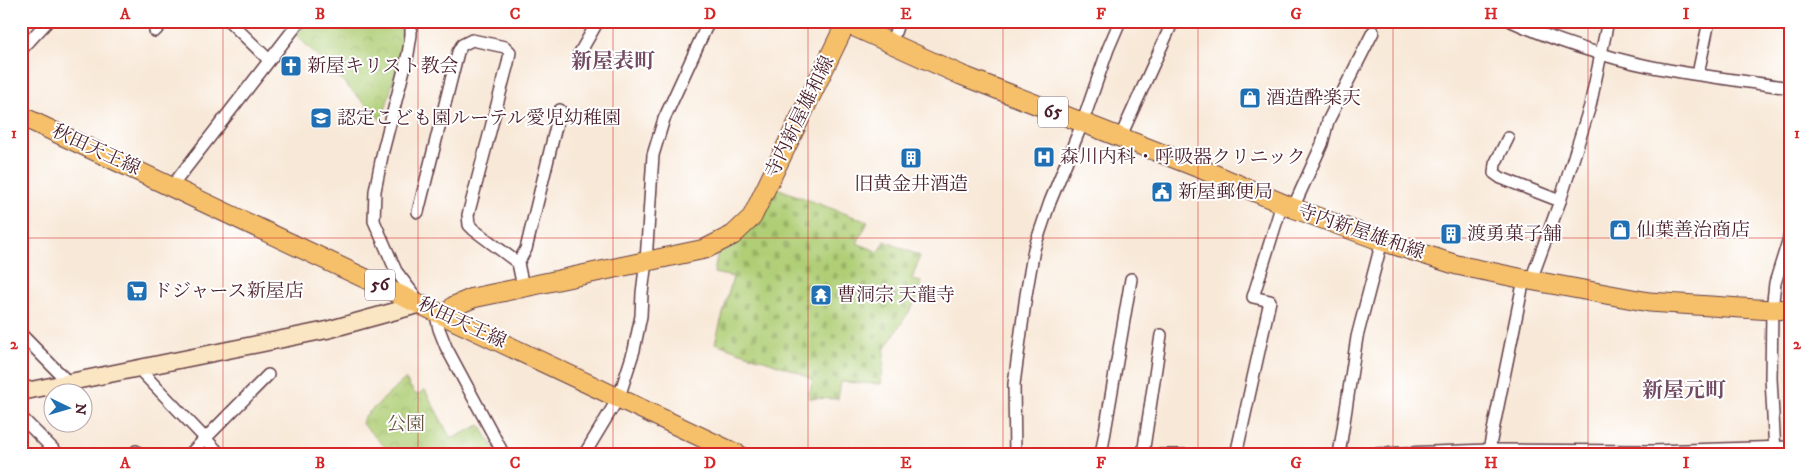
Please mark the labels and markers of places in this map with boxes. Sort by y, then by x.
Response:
church icon: 新屋キリスト教会 [279,54,303,78]
place label: 新屋キリスト教会 [307,55,459,78]
shop icon: 酒造酔楽天 [1238,86,1262,110]
place label: 酒造酔楽天 [1266,87,1361,110]
school or university icon: 認定こども園ルーテル愛児幼稚園 [309,106,333,130]
place label: 認定こども園ルーテル愛児幼稚園 [337,107,621,130]
hospital icon: 森川内科・呼吸器クリニック [1032,145,1056,169]
building icon: 旧黄金井酒造 [899,146,923,170]
place label: 森川内科・呼吸器クリニック [1060,146,1306,169]
place label: 旧黄金井酒造 [854,173,968,196]
public building icon: 新屋郵便局 [1150,180,1174,204]
place label: 新屋郵便局 [1178,181,1273,204]
shop icon: 仙葉善治商店 [1608,218,1632,242]
place label: 仙葉善治商店 [1636,219,1750,242]
building icon: 渡勇菓子舗 [1439,222,1463,246]
place label: 渡勇菓子舗 [1467,223,1562,246]
supermarket icon: ドジャース新屋店 [125,279,149,303]
place label: ドジャース新屋店 [153,280,304,303]
temple icon: 曹洞宗 天龍寺 [809,283,833,307]
place label: 曹洞宗 天龍寺 [837,284,955,307]

